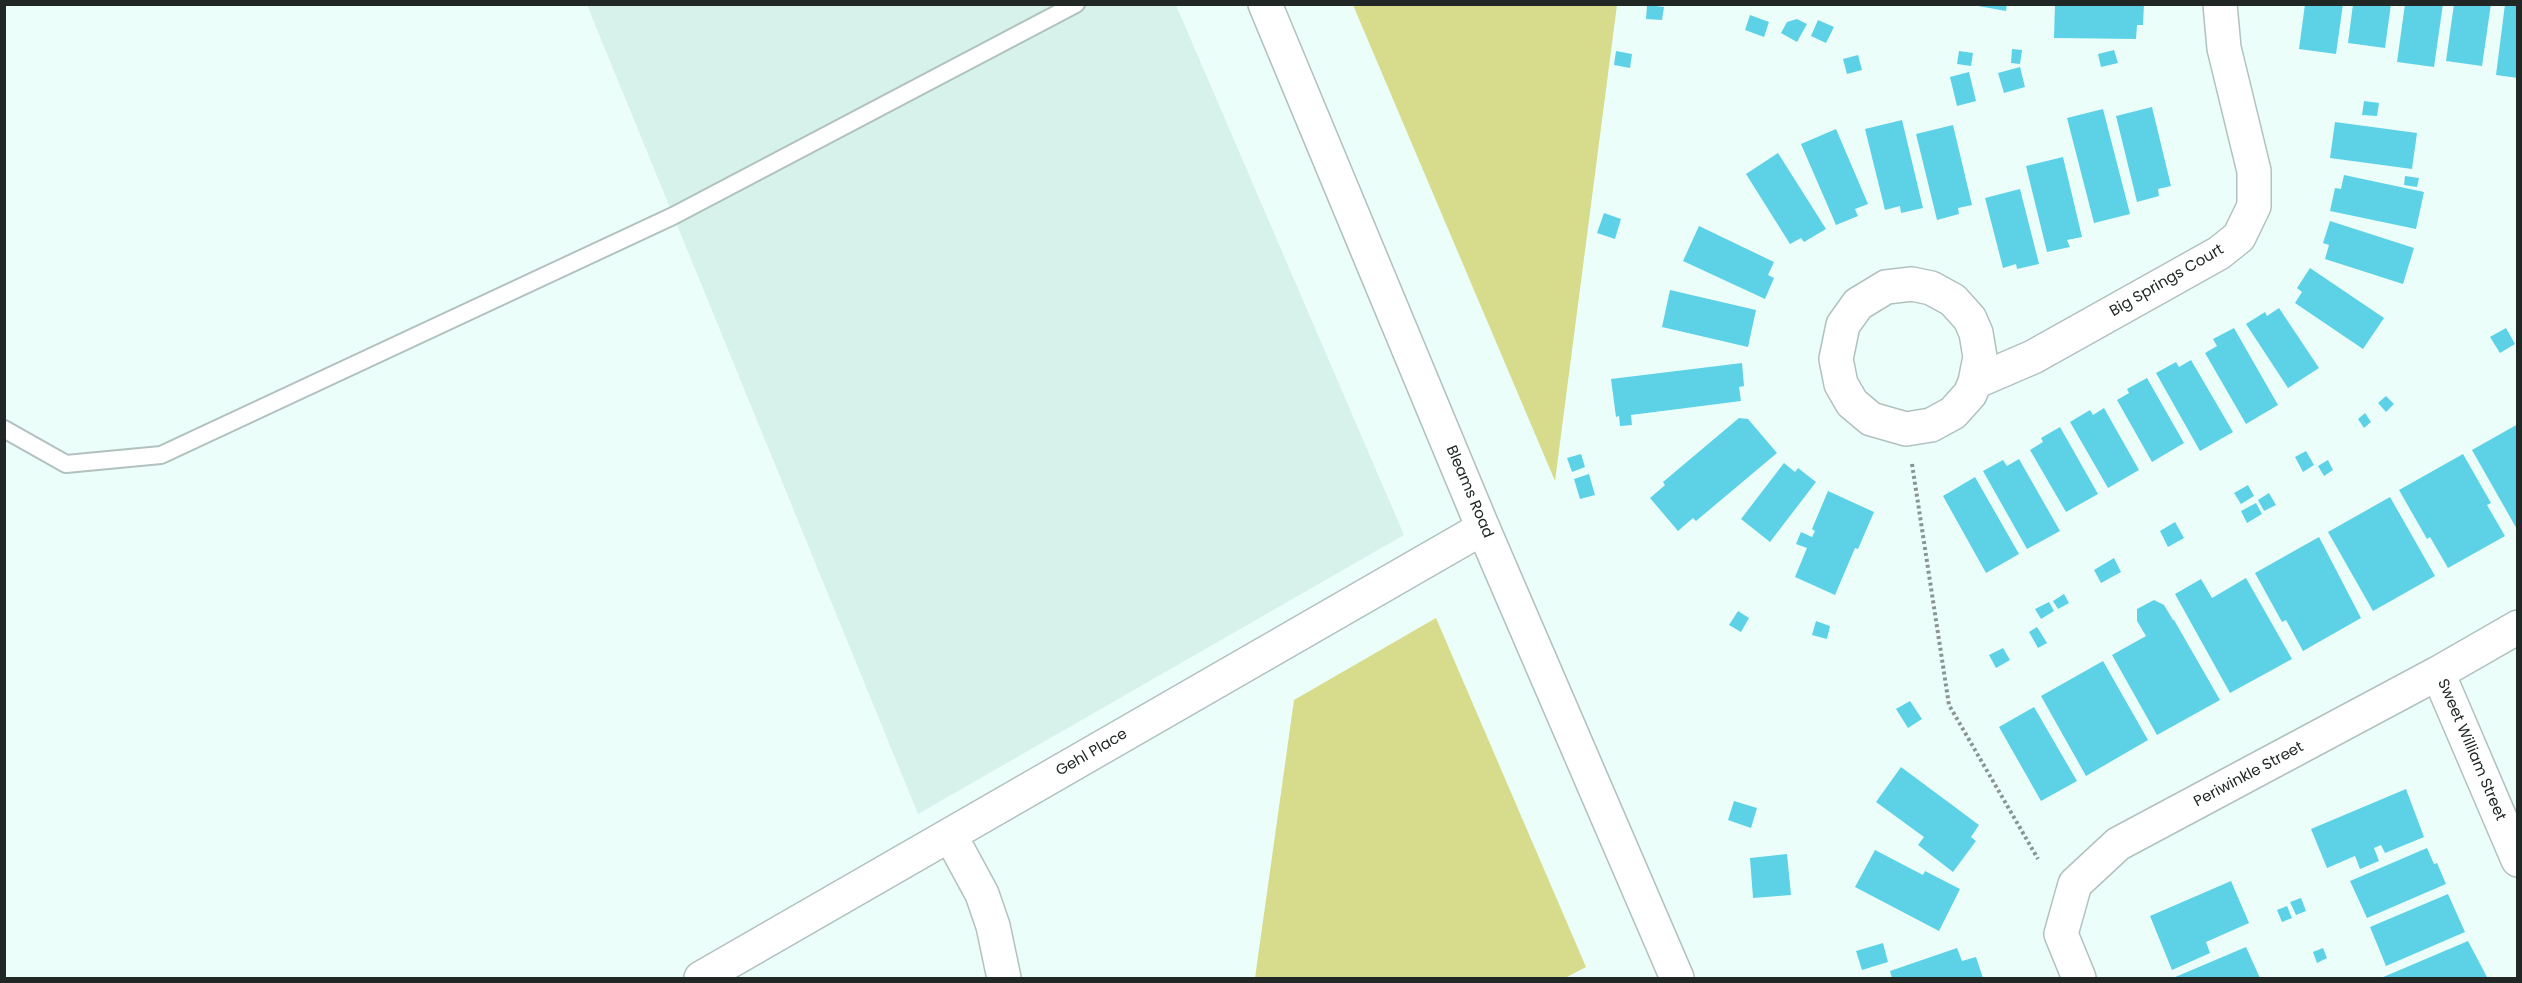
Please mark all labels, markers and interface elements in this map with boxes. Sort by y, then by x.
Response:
street label: Big Springs Court [2107,241,2227,321]
street label: Bleams Road [1441,443,1497,541]
street label: Sweet William Street [2433,676,2509,824]
street label: Gehl Place [1053,725,1131,781]
street label: Periwinkle Street [2191,739,2307,811]

